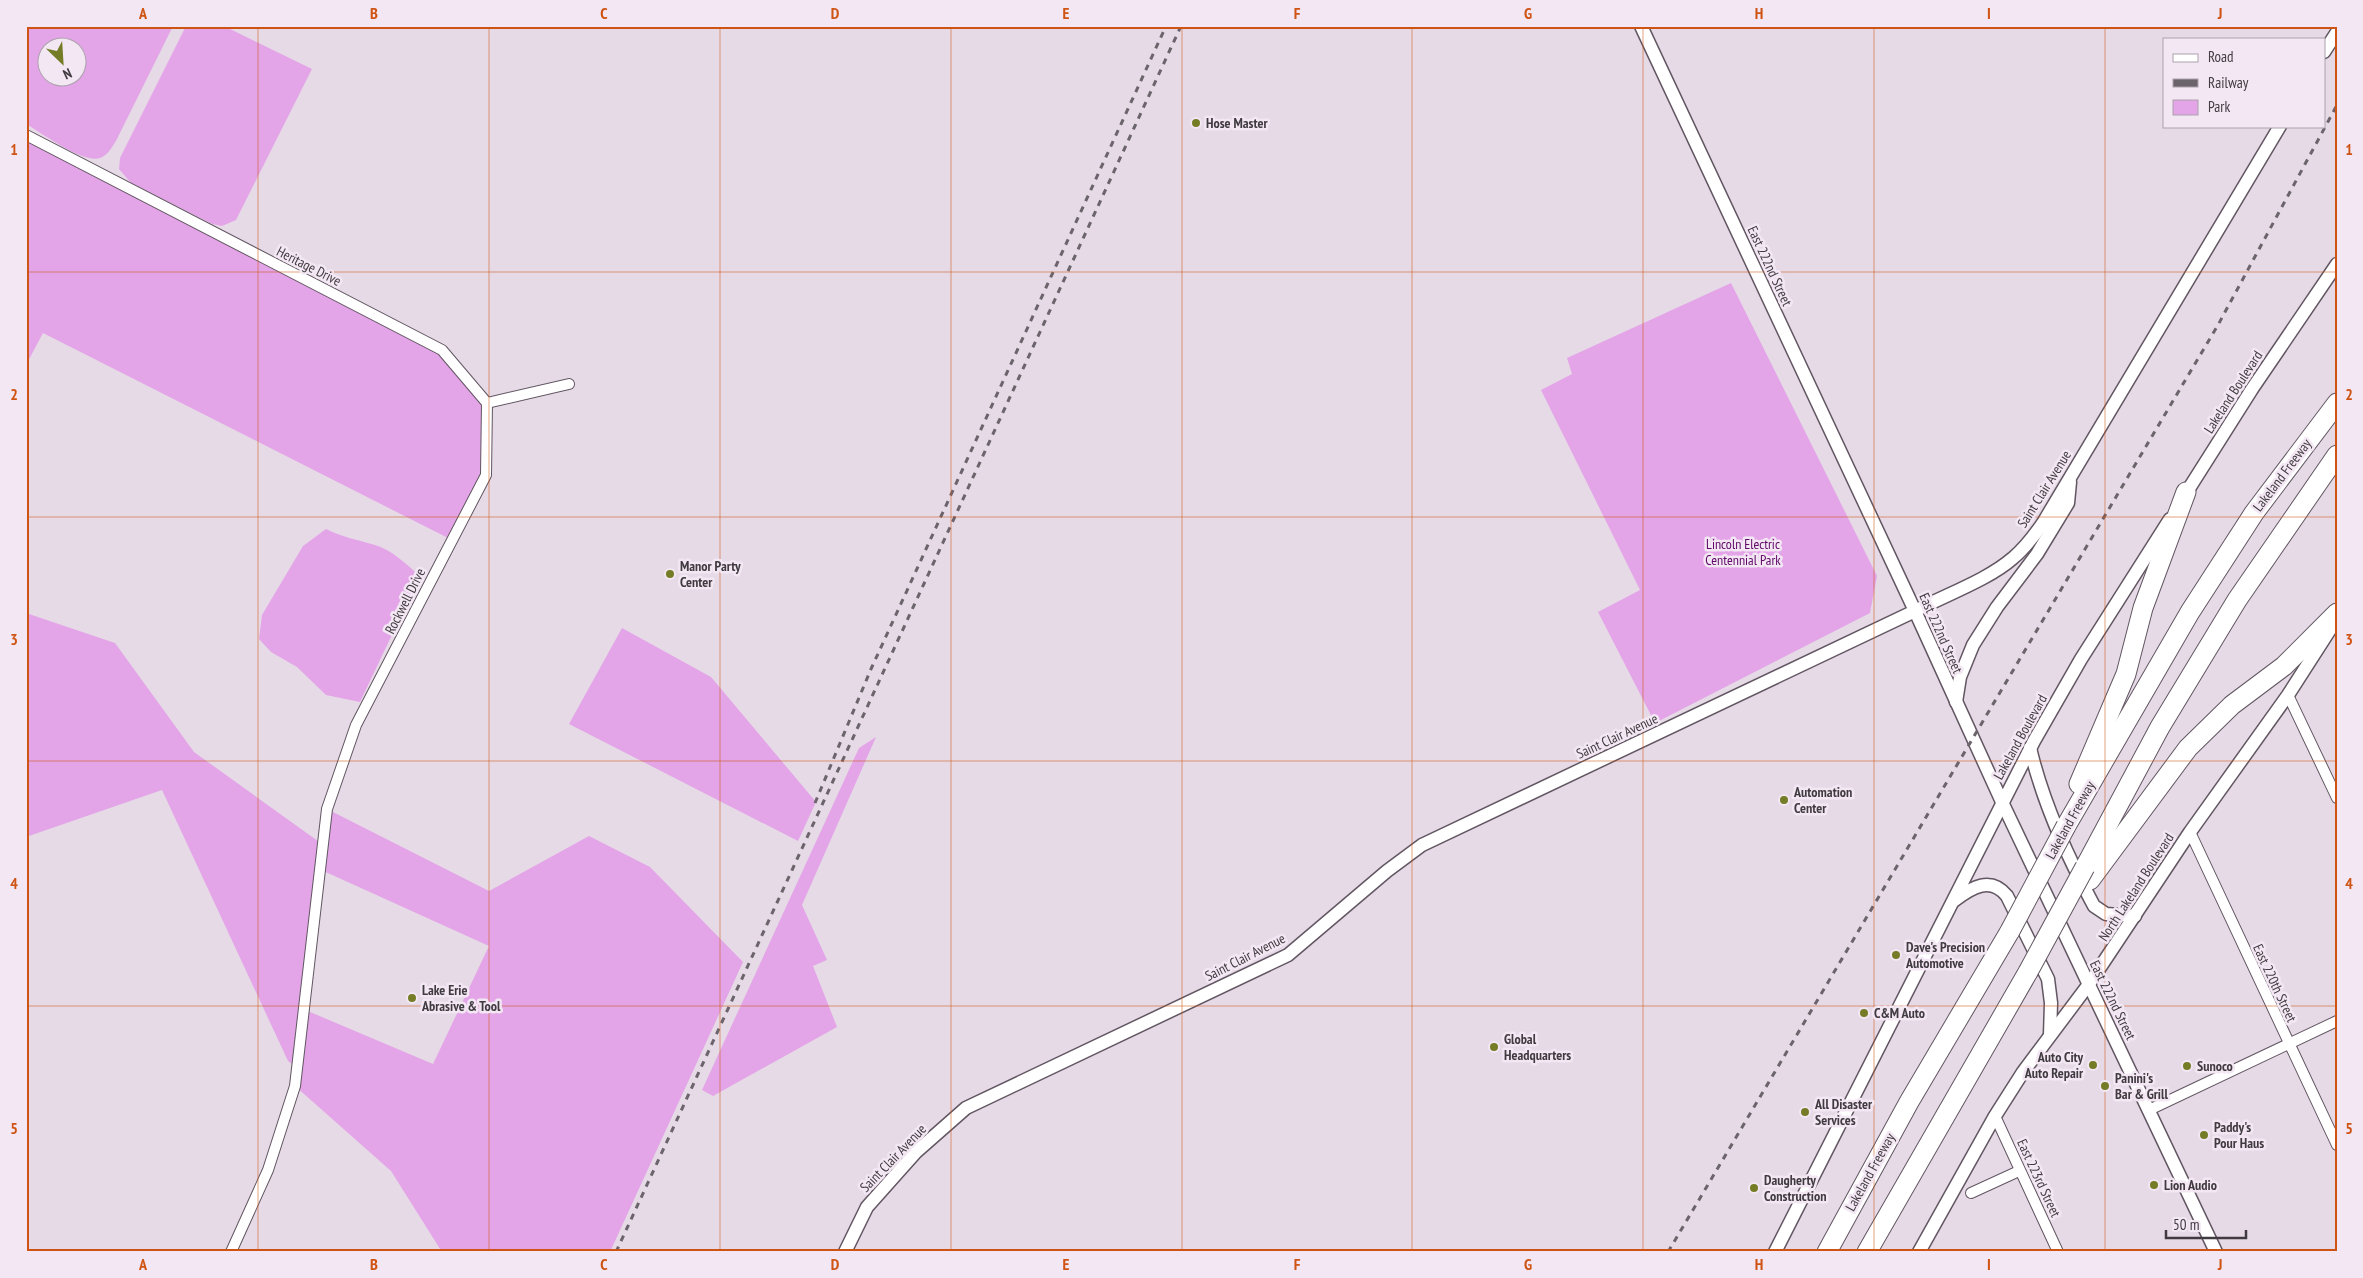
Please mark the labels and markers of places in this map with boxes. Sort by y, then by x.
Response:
place label: Hose Master [1206,114,1268,132]
marker: Hose Master [1190,117,1202,129]
place label: Manor Party Center [680,557,741,591]
marker: Manor Party Center [664,568,676,580]
place label: Automation Center [1793,783,1852,817]
marker: Automation Center [1778,794,1790,806]
place label: Dave's Precision Automotive [1905,938,1985,972]
marker: Dave's Precision Automotive [1890,949,1902,961]
place label: Lake Erie Abrasive & Tool [421,981,501,1015]
marker: Lake Erie Abrasive & Tool [406,992,418,1004]
place label: C&M Auto [1874,1004,1925,1022]
marker: C&M Auto [1858,1007,1870,1019]
place label: Global Headquarters [1504,1030,1571,1064]
marker: Global Headquarters [1488,1041,1500,1053]
place label: Auto City Auto Repair [2024,1048,2084,1082]
place label: Sunoco [2197,1057,2233,1075]
marker: Auto City Auto Repair [2087,1059,2099,1071]
marker: Sunoco [2181,1060,2193,1072]
place label: Panini's Bar & Grill [2115,1069,2168,1103]
marker: Panini's Bar & Grill [2099,1080,2111,1092]
place label: All Disaster Services [1814,1095,1873,1129]
marker: All Disaster Services [1799,1106,1811,1118]
place label: Paddy's Pour Haus [2214,1118,2264,1152]
marker: Paddy's Pour Haus [2198,1129,2210,1141]
place label: Daugherty Construction [1764,1171,1826,1205]
place label: Lion Audio [2164,1176,2217,1194]
marker: Lion Audio [2148,1179,2160,1191]
marker: Daugherty Construction [1748,1182,1760,1194]

